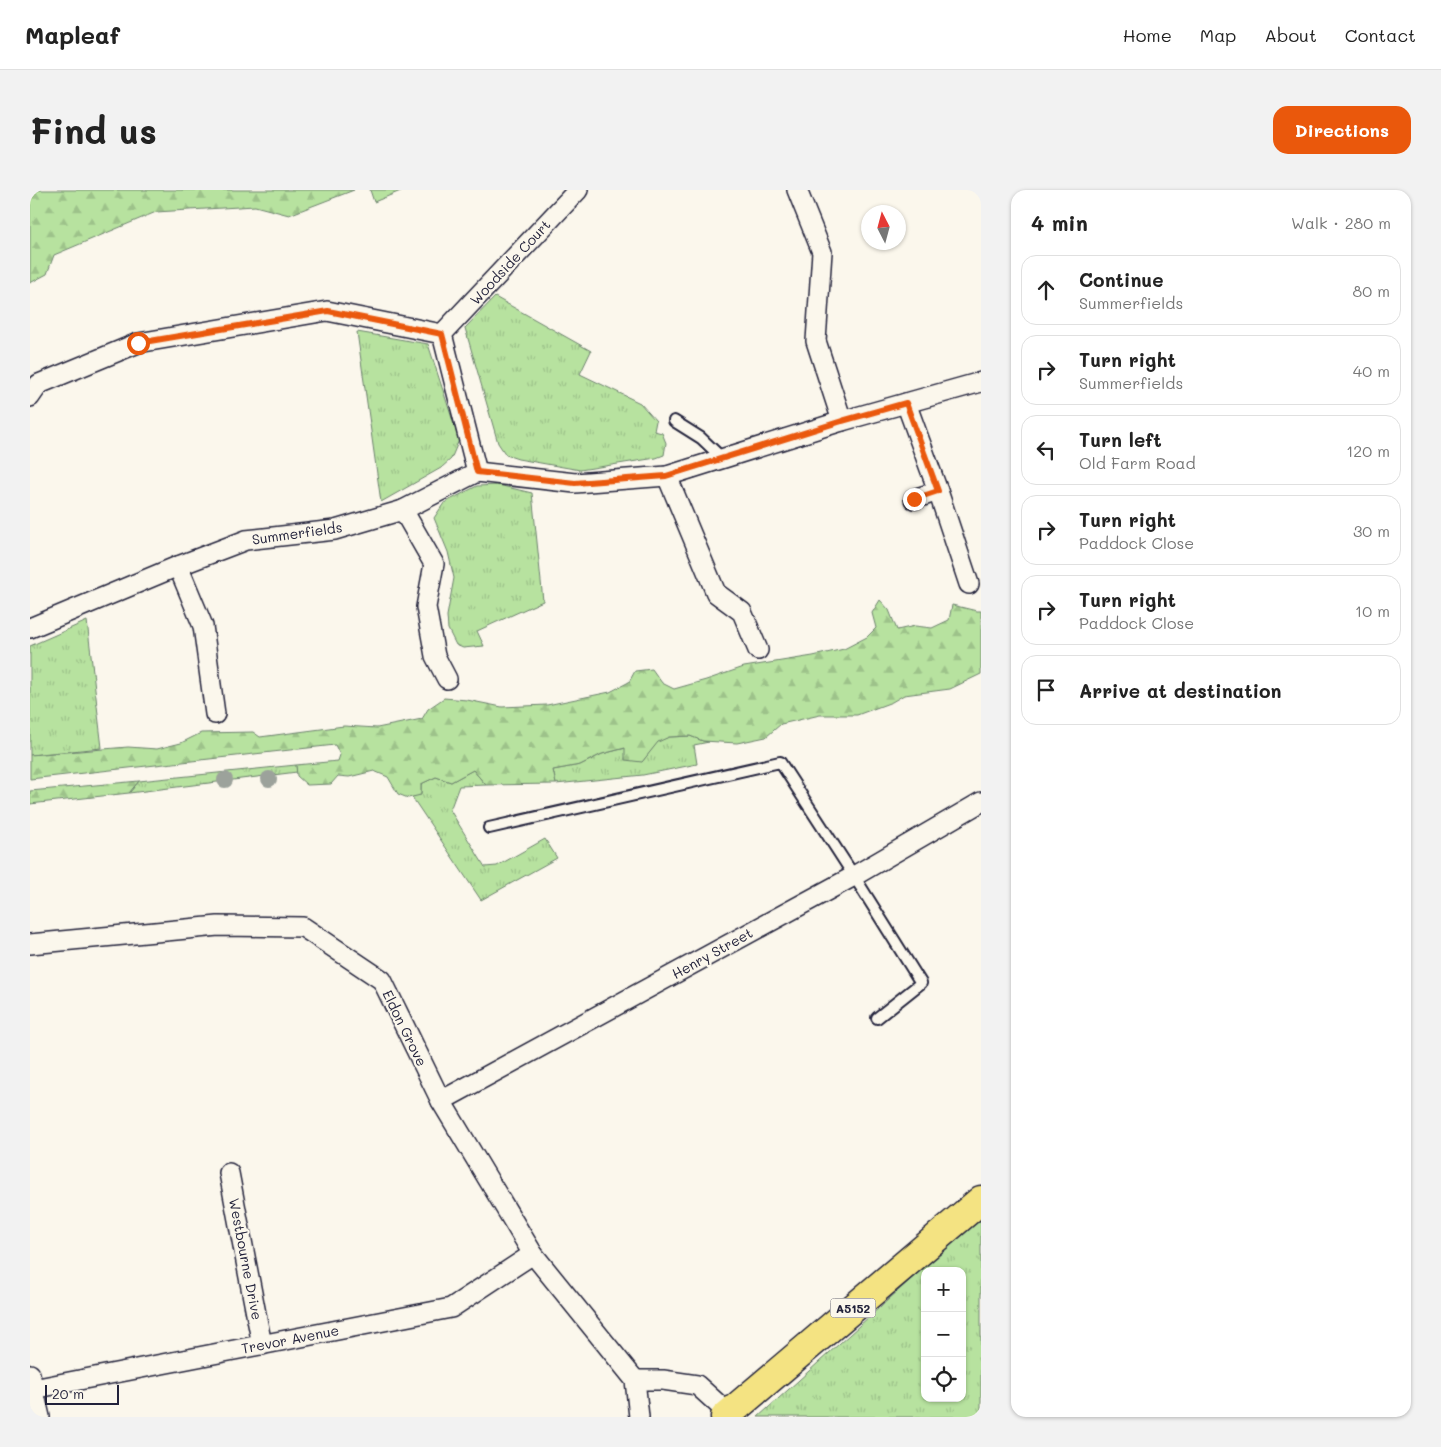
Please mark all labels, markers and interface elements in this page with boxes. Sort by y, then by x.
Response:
text: Mapleaf [25,19,120,50]
text: Home [1123,23,1172,47]
text: Map [1200,23,1236,47]
text: About [1264,23,1317,47]
text: Contact [1345,23,1416,47]
button: Directions [1273,106,1411,154]
text: Find us [30,107,157,153]
north arrow [861,205,906,250]
text: 4 min [1031,209,1088,236]
text: Walk · 280 m [1291,212,1391,233]
street label: Woodside Court [466,215,554,309]
text: Continue [1079,267,1164,292]
icon: ahead [1032,276,1060,304]
text: 80 m [1353,280,1390,301]
text: Summerfields [1079,292,1183,313]
route start [127,332,150,355]
text: Turn right [1079,347,1176,372]
icon: right [1032,356,1060,384]
text: 40 m [1353,360,1390,381]
text: Summerfields [1079,372,1183,393]
text: Turn left [1079,427,1162,452]
icon: left [1032,436,1060,464]
text: 120 m [1346,440,1390,461]
text: Old Farm Road [1079,452,1196,473]
route end [903,488,926,511]
text: Turn right [1079,507,1176,532]
icon: right [1032,516,1060,544]
street label: Summerfields [251,517,343,549]
text: 30 m [1353,520,1390,541]
text: Paddock Close [1079,532,1194,553]
text: Turn right [1079,587,1176,612]
icon: right [1032,596,1060,624]
text: 10 m [1355,600,1390,621]
text: Paddock Close [1079,612,1194,633]
icon: arrive [1032,676,1060,704]
text: Arrive at destination [1079,678,1282,703]
street label: Henry Street [668,923,756,983]
street label: Eldon Grove [378,987,432,1069]
street label: Westbourne Drive [225,1196,267,1322]
map controls [921,1267,966,1402]
button: + [921,1267,966,1312]
road number: A5152 [830,1298,876,1318]
button: − [921,1312,966,1357]
street label: Trevor Avenue [240,1320,340,1358]
button: locate [921,1357,966,1402]
scale bar [45,1382,119,1405]
text: 20 m [52,1384,84,1403]

